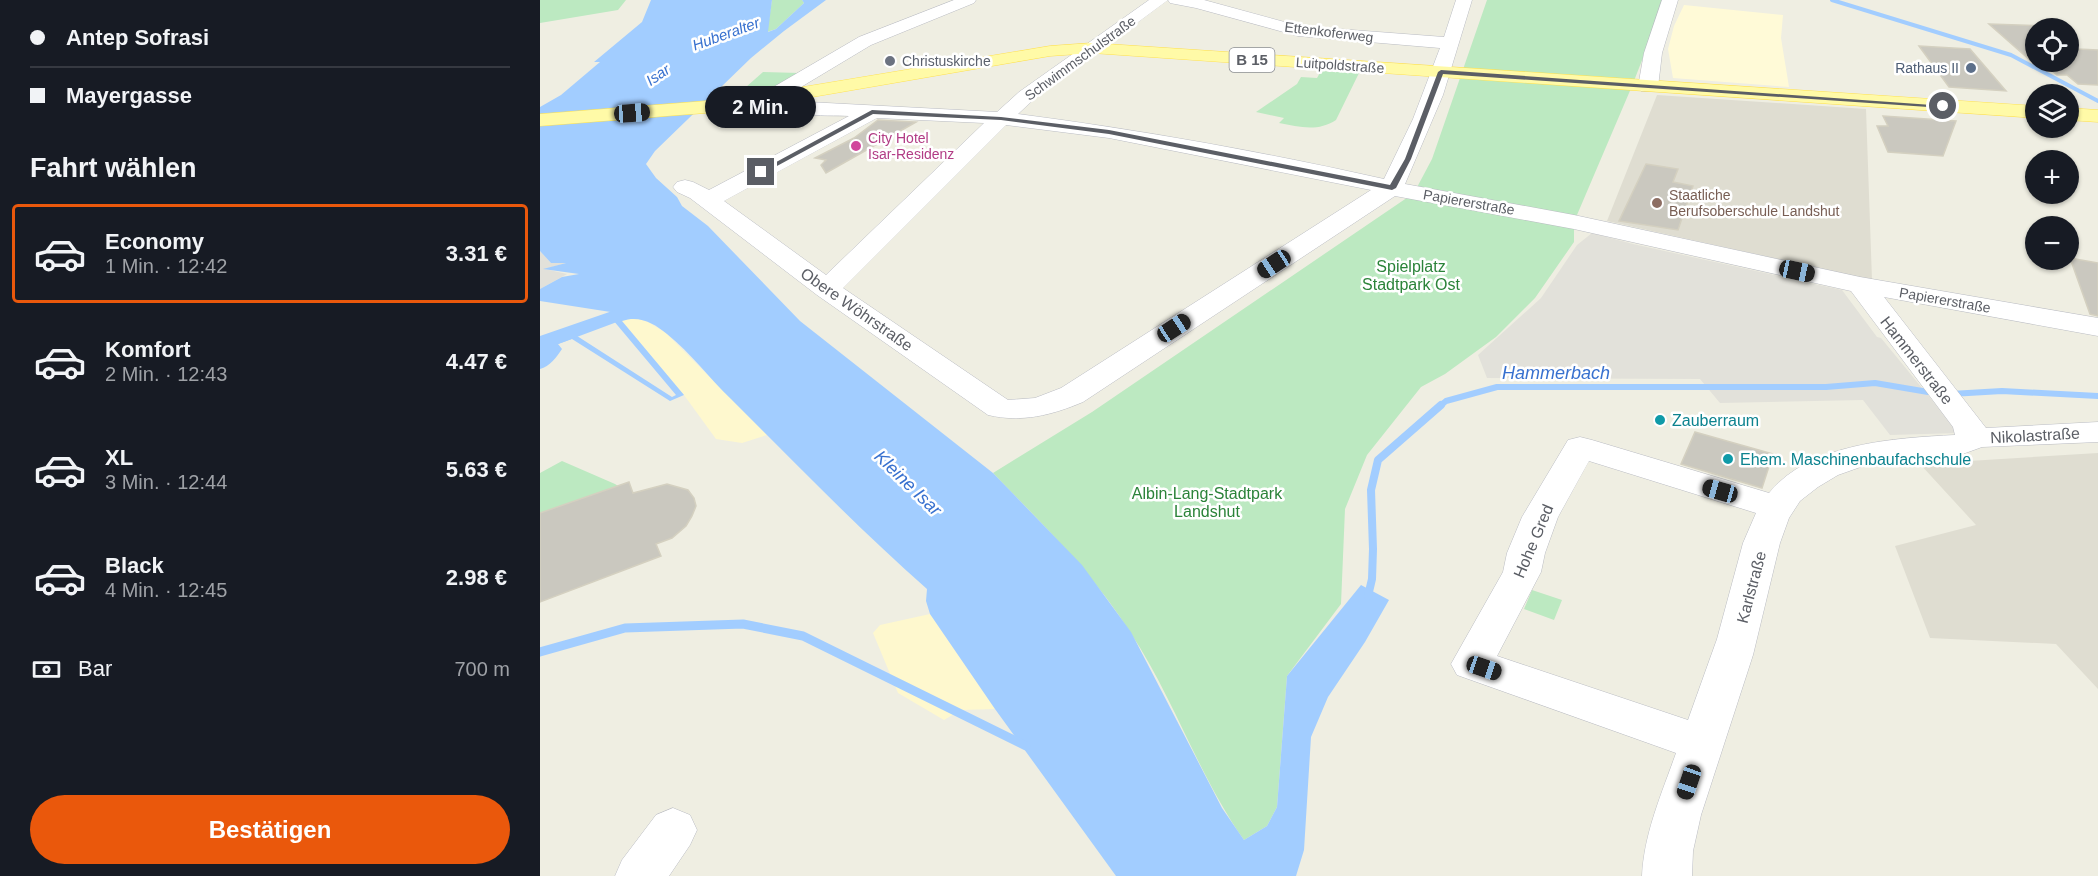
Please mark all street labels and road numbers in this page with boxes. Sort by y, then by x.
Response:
street label: Schwimmschulstraße [1021,12,1139,104]
street label: Ettenkoferweg [1284,19,1374,45]
road number: B 15 [1230,48,1274,72]
street label: Luitpoldstraße [1295,54,1385,76]
street label: Papiererstraße [1422,186,1516,218]
street label: Obere Wöhrstraße [798,264,916,354]
street label: Papiererstraße [1898,284,1992,316]
street label: Hammerstraße [1877,313,1956,408]
street label: Nikolastraße [1990,425,2080,446]
street label: Hohe Gred [1510,502,1557,581]
street label: Karlstraße [1734,549,1769,625]

